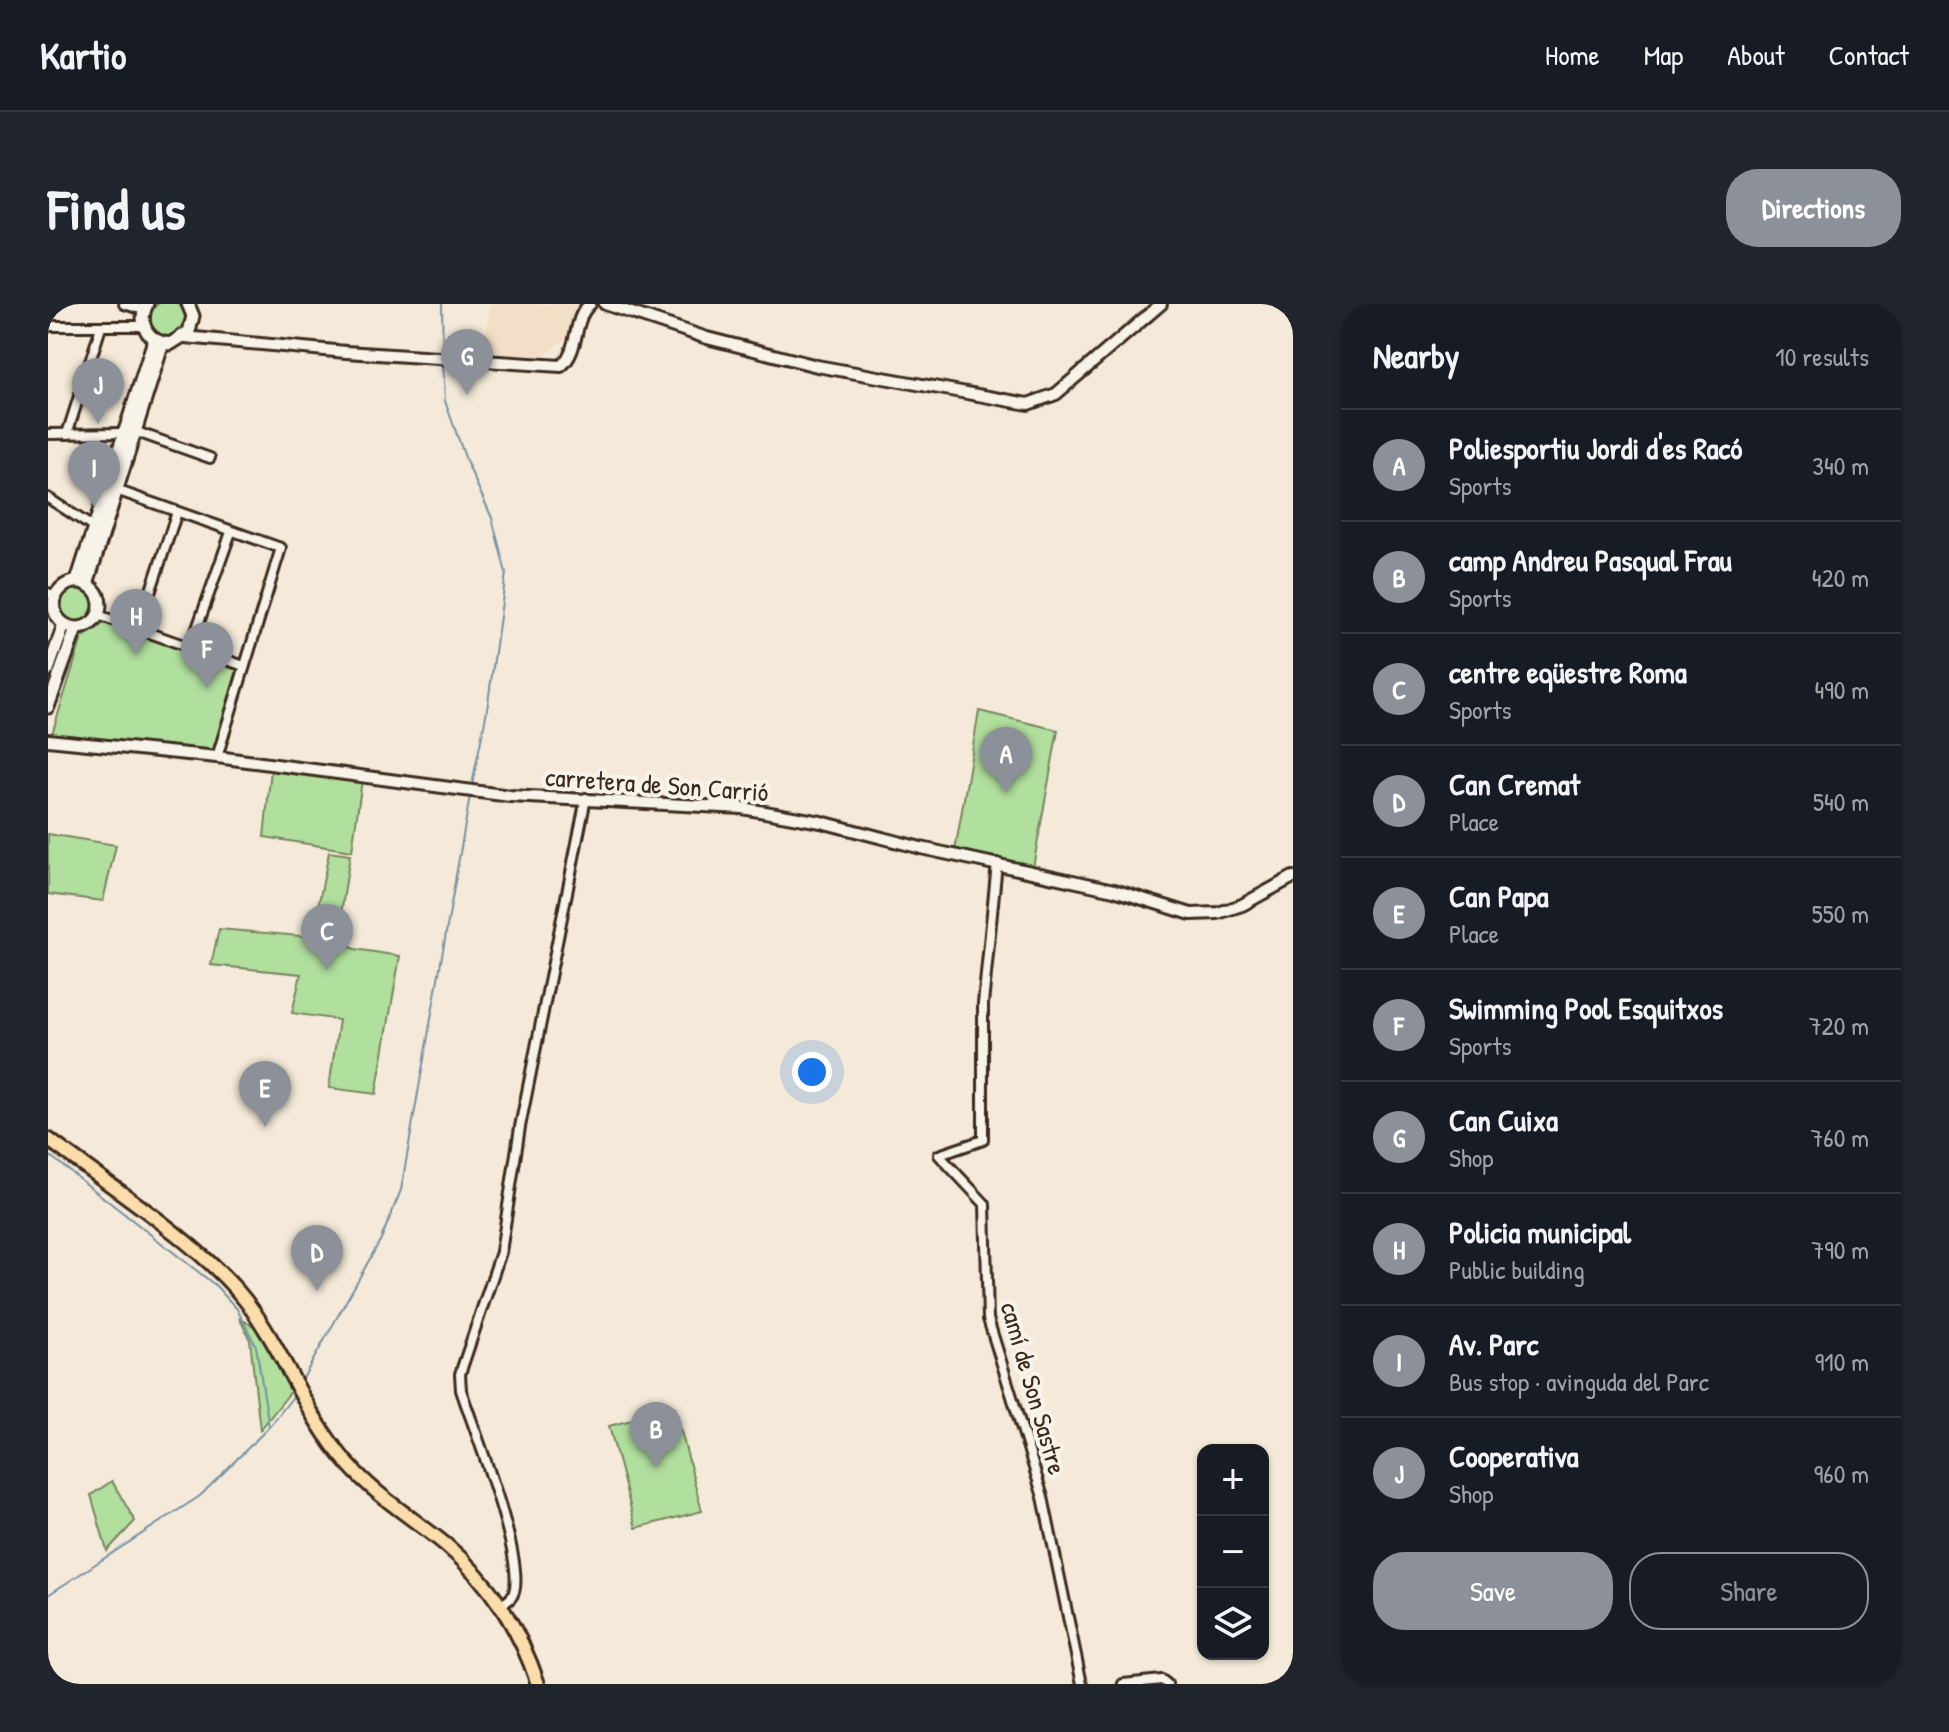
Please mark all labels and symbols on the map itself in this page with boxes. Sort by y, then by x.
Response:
pin: G [441,329,493,395]
pin: J [72,358,124,424]
pin: I [68,441,120,507]
pin: H [110,589,162,655]
pin: F [181,622,233,688]
pin: A [980,727,1032,793]
street label: carretera de Son Carrió [544,759,770,809]
pin: C [301,904,353,970]
your location [792,1052,832,1092]
pin: E [239,1061,291,1127]
pin: D [291,1225,343,1291]
street label: camí de Son Sastre [993,1298,1075,1478]
pin: B [630,1402,682,1468]

